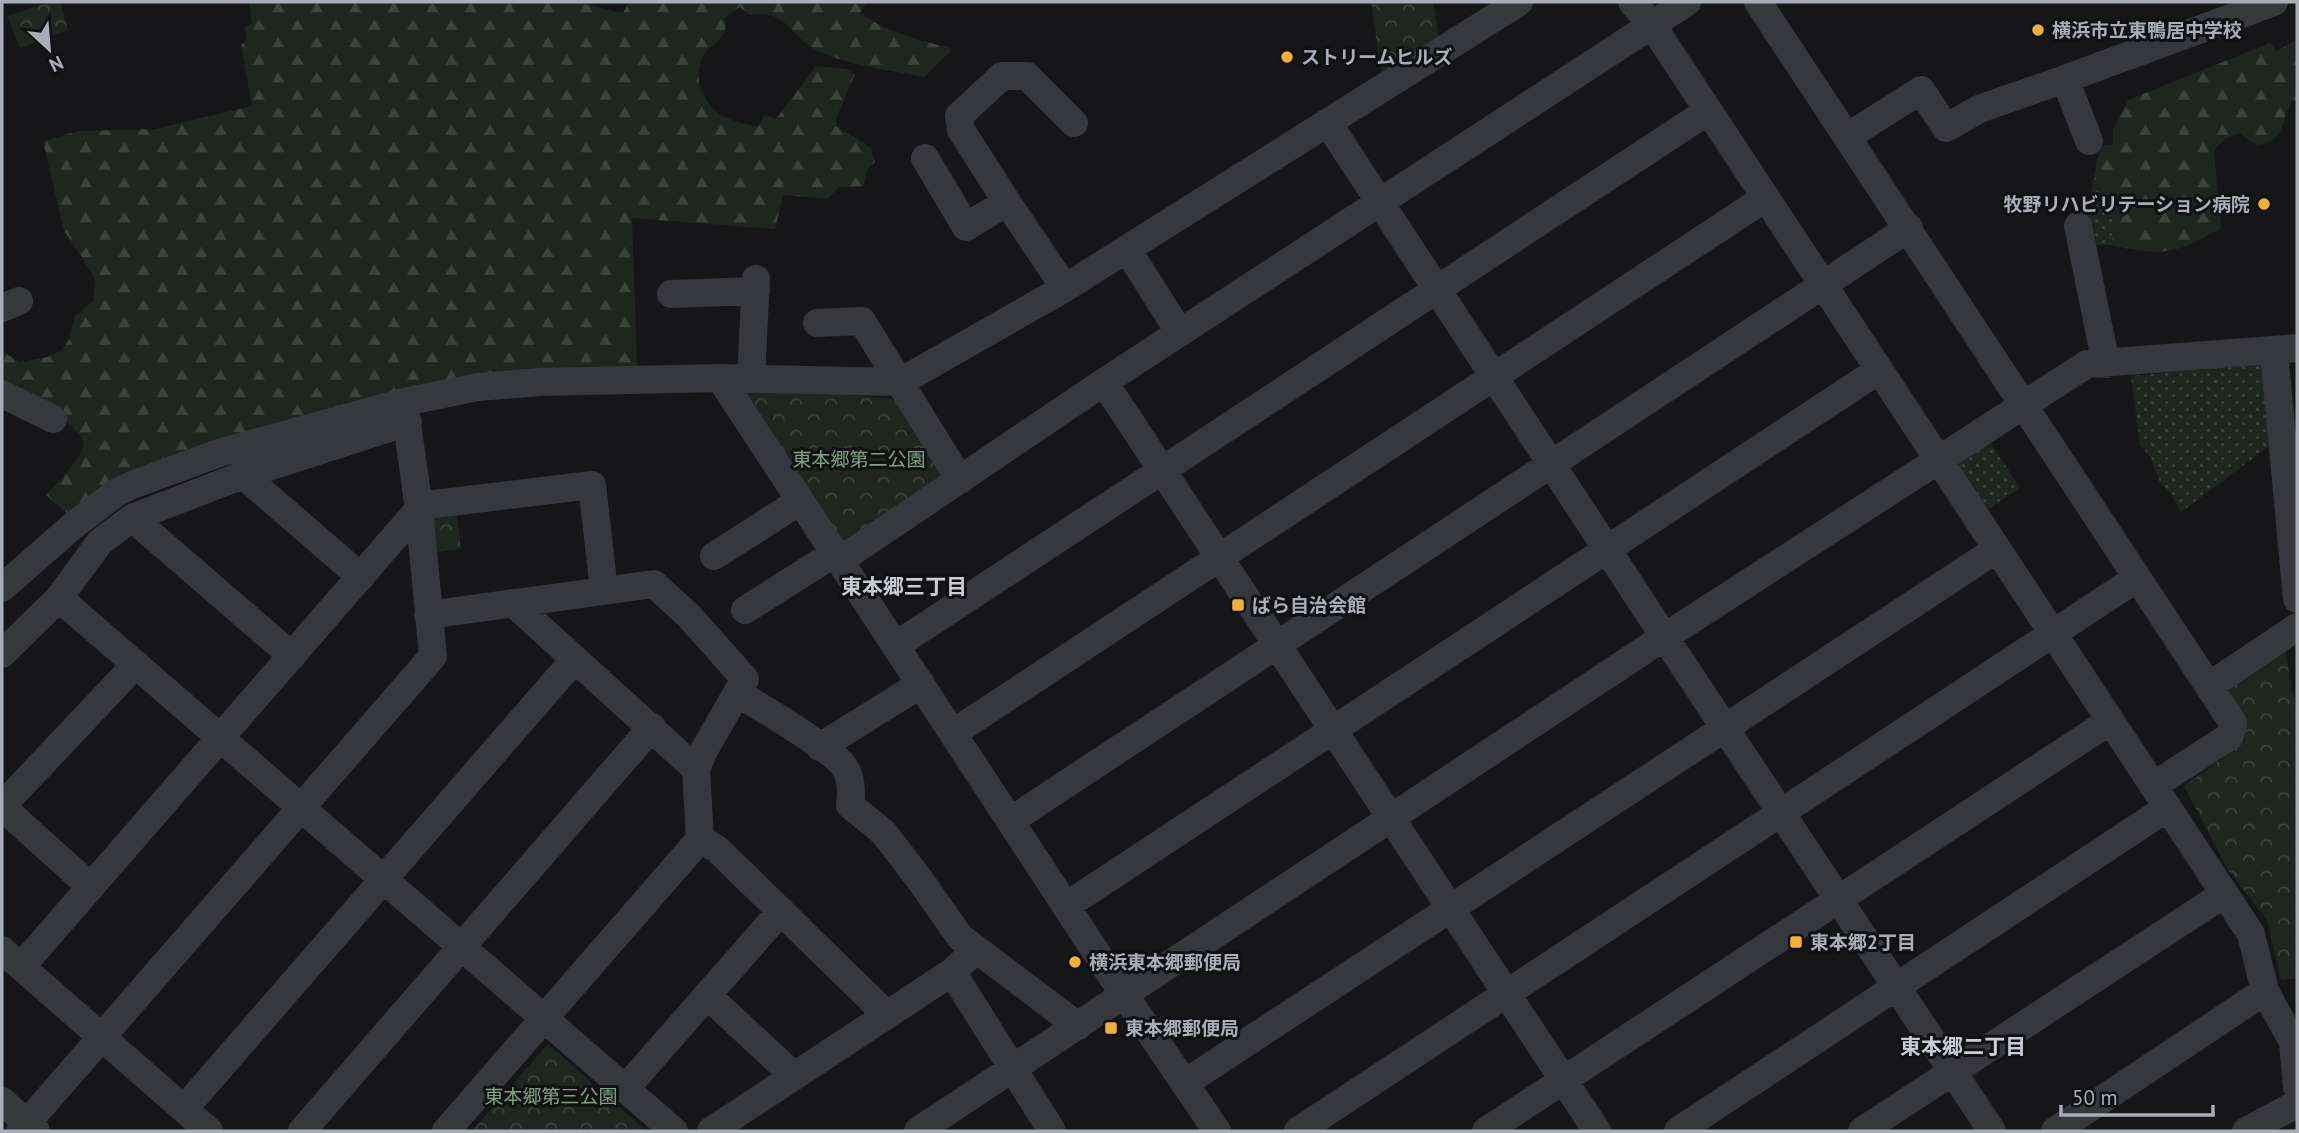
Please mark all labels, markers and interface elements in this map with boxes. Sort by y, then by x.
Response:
north arrow [14,14,84,84]
place label: 横浜市立東鴨居中学校 [2052,18,2242,42]
marker: 横浜市立東鴨居中学校 [2030,22,2046,38]
place label: ストリームヒルズ [1301,45,1452,69]
marker: ストリームヒルズ [1279,49,1295,65]
text: N [46,51,67,78]
place label: 牧野リハビリテーション病院 [2003,192,2250,216]
marker: 牧野リハビリテーション病院 [2256,196,2272,212]
park label: 東本郷第二公園 [792,447,926,471]
district label: 東本郷三丁目 [841,573,967,600]
place label: ばら自治会館 [1252,593,1366,617]
marker: ばら自治会館 [1230,597,1246,613]
place label: 東本郷2丁目 [1810,930,1916,954]
marker: 東本郷2丁目 [1788,934,1804,950]
place label: 横浜東本郷郵便局 [1089,950,1241,974]
marker: 横浜東本郷郵便局 [1067,954,1083,970]
place label: 東本郷郵便局 [1125,1016,1239,1040]
marker: 東本郷郵便局 [1103,1020,1119,1036]
district label: 東本郷二丁目 [1900,1033,2026,1060]
scale bar [2061,1074,2213,1118]
park label: 東本郷第三公園 [484,1084,618,1108]
text: 50 m [2072,1084,2118,1111]

